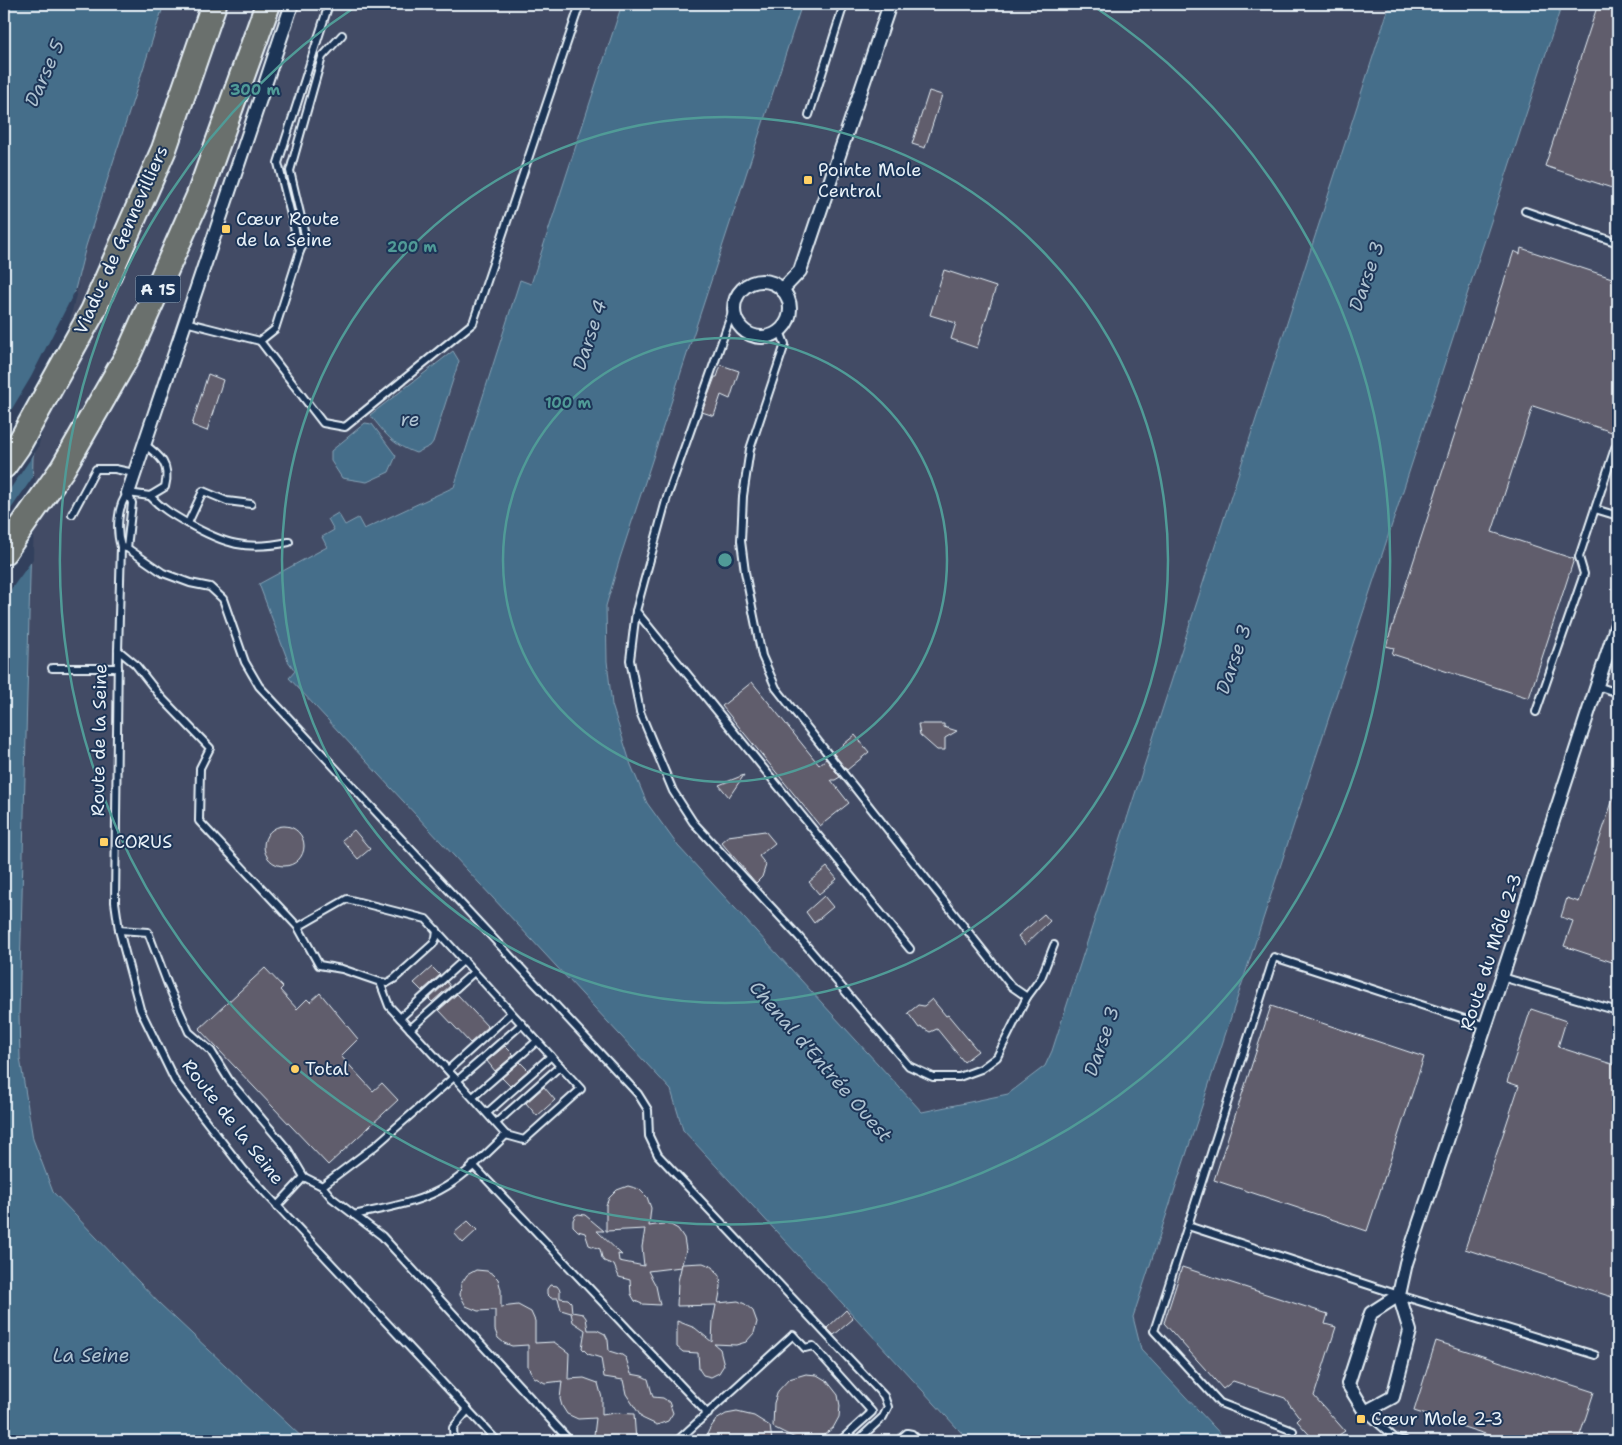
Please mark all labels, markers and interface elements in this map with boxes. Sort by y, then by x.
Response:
water label: Darse 5 [19,36,70,111]
text: 300 m [230,80,280,100]
street label: Viaduc de Gennevilliers [69,142,173,338]
place label: Pointe Mole Central [818,158,921,203]
marker: Pointe Mole Central [802,174,814,186]
place label: Cœur Route de la Seine [236,207,340,252]
marker: Cœur Route de la Seine [220,223,232,235]
text: 200 m [387,237,437,257]
water label: Darse 3 [1343,238,1390,314]
road number: A 15 [136,276,180,302]
water label: Darse 4 [566,297,613,373]
text: 100 m [545,393,591,413]
water label: re [401,407,419,432]
centre of rings [716,551,734,569]
water label: Darse 3 [1210,621,1257,697]
street label: Route de la Seine [86,663,112,817]
place label: CORUS [114,830,172,854]
marker: CORUS [98,836,110,848]
street label: Route du Môle 2-3 [1454,870,1528,1034]
water label: Chenal d'Entrée Ouest [744,975,898,1148]
water label: Darse 3 [1078,1003,1125,1079]
street label: Route de la Seine [177,1054,289,1190]
place label: Total [305,1057,349,1081]
marker: Total [289,1063,301,1075]
water label: La Seine [53,1343,129,1368]
place label: Cœur Mole 2-3 [1371,1407,1503,1431]
marker: Cœur Mole 2-3 [1355,1413,1367,1425]

